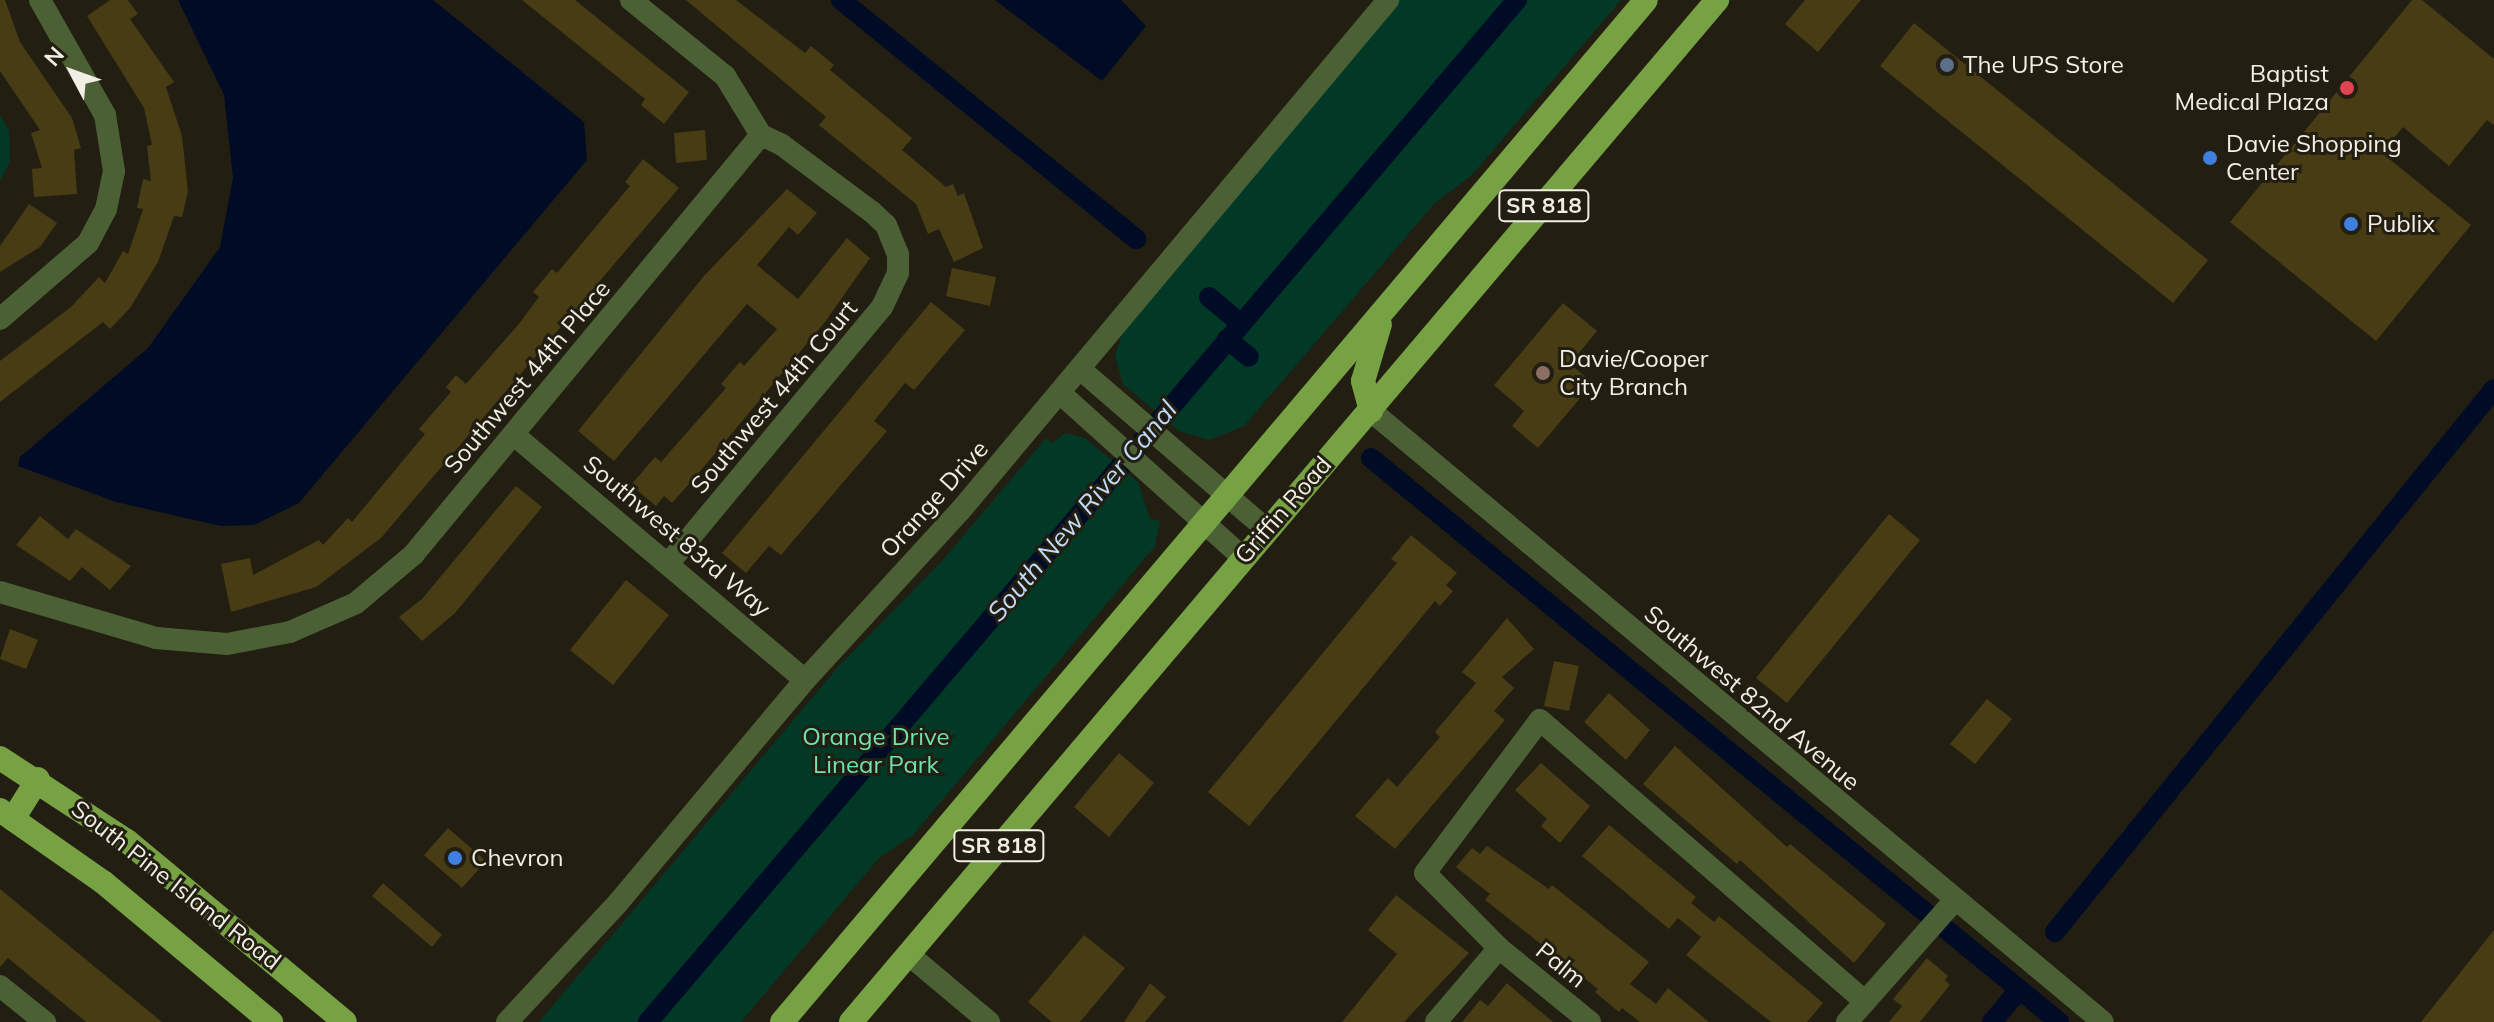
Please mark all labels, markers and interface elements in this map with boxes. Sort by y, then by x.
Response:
north arrow [32,32,112,112]
text: N [38,41,70,72]
place label: The UPS Store [1963,51,2124,79]
marker: The UPS Store [1938,56,1956,74]
place label: Baptist Medical Plaza [2175,60,2329,116]
marker: Baptist Medical Plaza [2336,77,2358,99]
place label: Davie Shopping Center [2226,130,2402,186]
marker: Davie Shopping Center [2201,149,2219,167]
road number: SR 818 [1498,188,1590,224]
place label: Publix [2367,210,2435,238]
marker: Publix [2342,215,2360,233]
street label: Southwest 44th Place [438,275,616,479]
street label: Southwest 44th Court [685,295,863,499]
place label: Davie/Cooper City Branch [1559,345,1709,401]
marker: Davie/Cooper City Branch [1534,364,1552,382]
water label: South New River Canal [981,394,1183,628]
street label: Orange Drive [874,435,994,563]
street label: Southwest 83rd Way [578,449,776,623]
street label: Griffin Road [1229,451,1337,569]
street label: Southwest 82nd Avenue [1639,599,1865,797]
park label: Orange Drive Linear Park [802,723,950,779]
street label: South Pine Island Road [66,794,286,976]
road number: SR 818 [953,828,1045,864]
place label: Chevron [471,844,563,872]
marker: Chevron [446,849,464,867]
street label: Palm [1530,936,1592,994]

